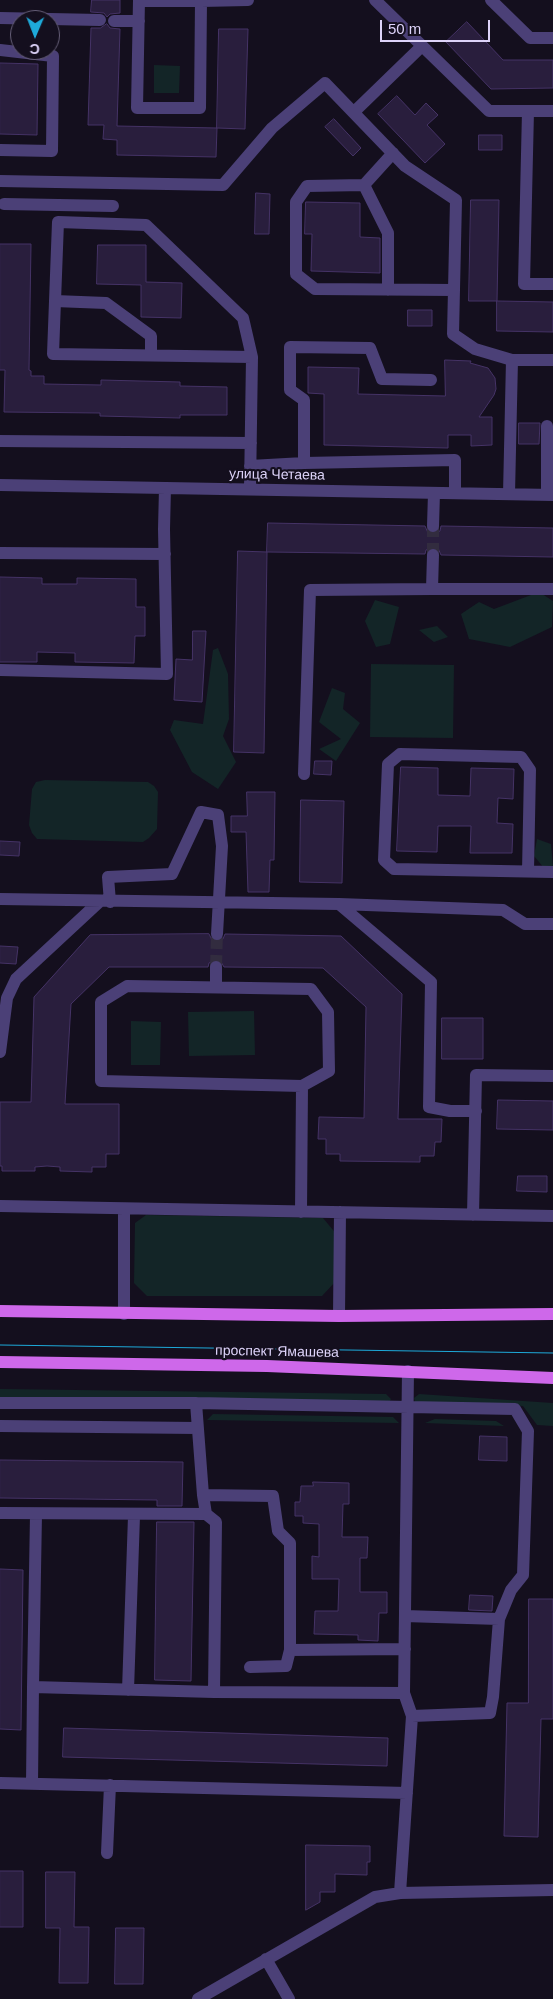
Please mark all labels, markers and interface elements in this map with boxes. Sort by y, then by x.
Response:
north arrow [10,10,60,60]
scale bar [383,10,493,42]
text: 50 m [388,20,421,37]
text: С [30,41,40,57]
street label: улица Четаева [229,466,325,484]
street label: проспект Ямашева [215,1343,339,1361]

